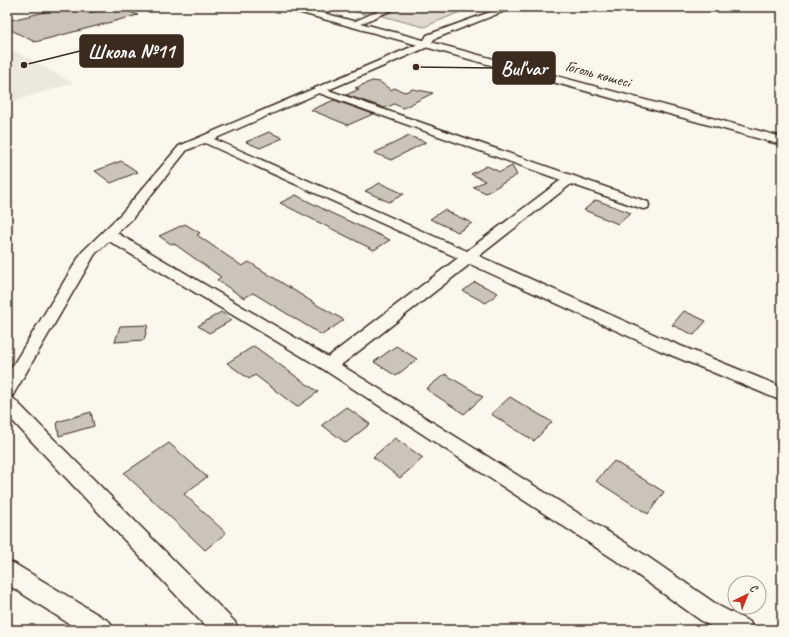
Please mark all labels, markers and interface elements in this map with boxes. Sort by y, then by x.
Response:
callout: Школа №11 [80,35,183,67]
text: Школа №11 [87,39,177,64]
callout: Bul'var [493,52,555,84]
text: Bul'var [501,56,550,81]
street label: Гоголь көшесі [563,56,635,93]
north arrow [727,575,767,615]
text: С [747,581,762,596]

